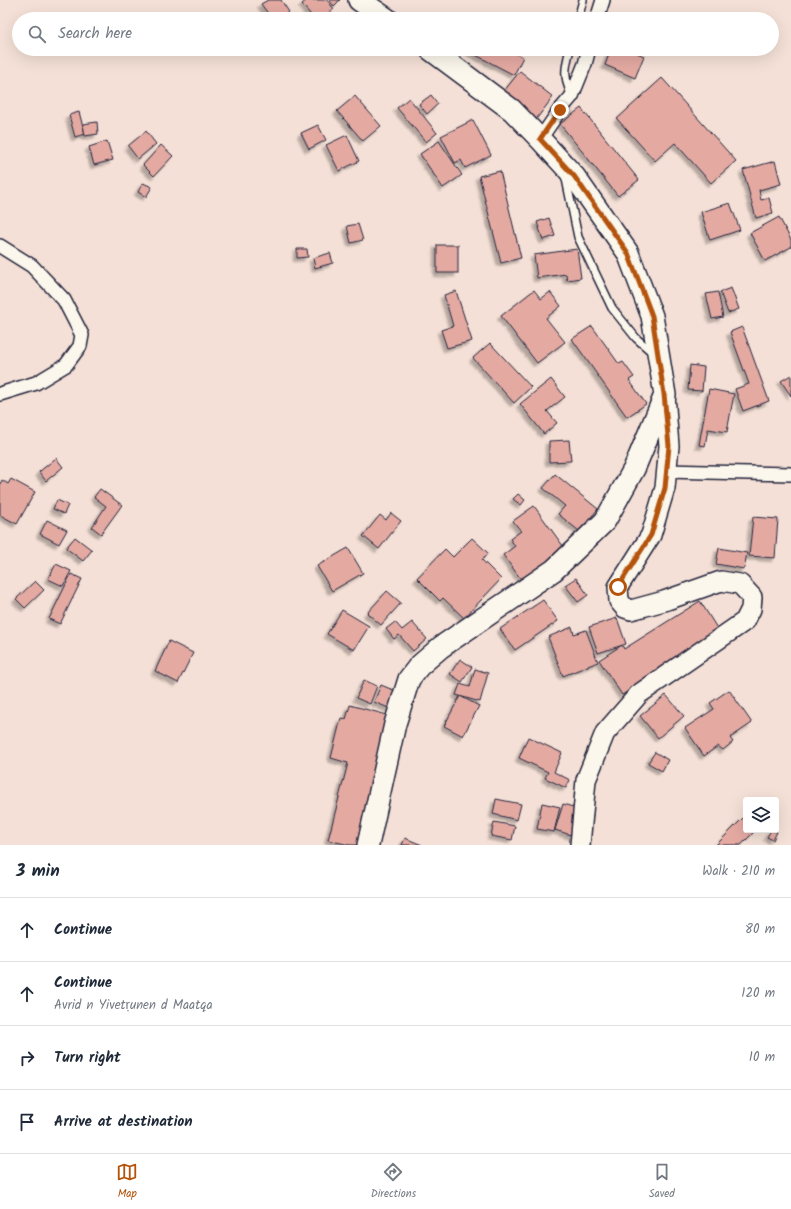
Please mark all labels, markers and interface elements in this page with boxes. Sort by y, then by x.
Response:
search box [12,12,779,56]
text: Search here [58,22,132,46]
icon: search [26,23,48,45]
route end [551,101,569,119]
route start [609,578,627,596]
map controls [743,797,779,833]
button: layers [743,797,779,833]
text: 3 min [16,858,60,885]
text: Walk · 210 m [702,861,775,882]
text: Continue [54,918,112,942]
icon: ahead [16,919,38,941]
text: 80 m [745,919,775,940]
text: Continue [54,971,112,995]
icon: ahead [16,983,38,1005]
text: 120 m [741,983,775,1004]
text: Avrid n Yivetṛunen d Maatqa [54,995,213,1016]
text: Turn right [54,1046,121,1070]
icon: right [16,1047,38,1069]
text: 10 m [749,1047,775,1068]
text: Arrive at destination [54,1110,193,1134]
icon: arrive [16,1111,38,1133]
tab: Map [116,1161,138,1203]
tab: Directions [371,1161,416,1203]
tab: Saved [649,1161,675,1203]

